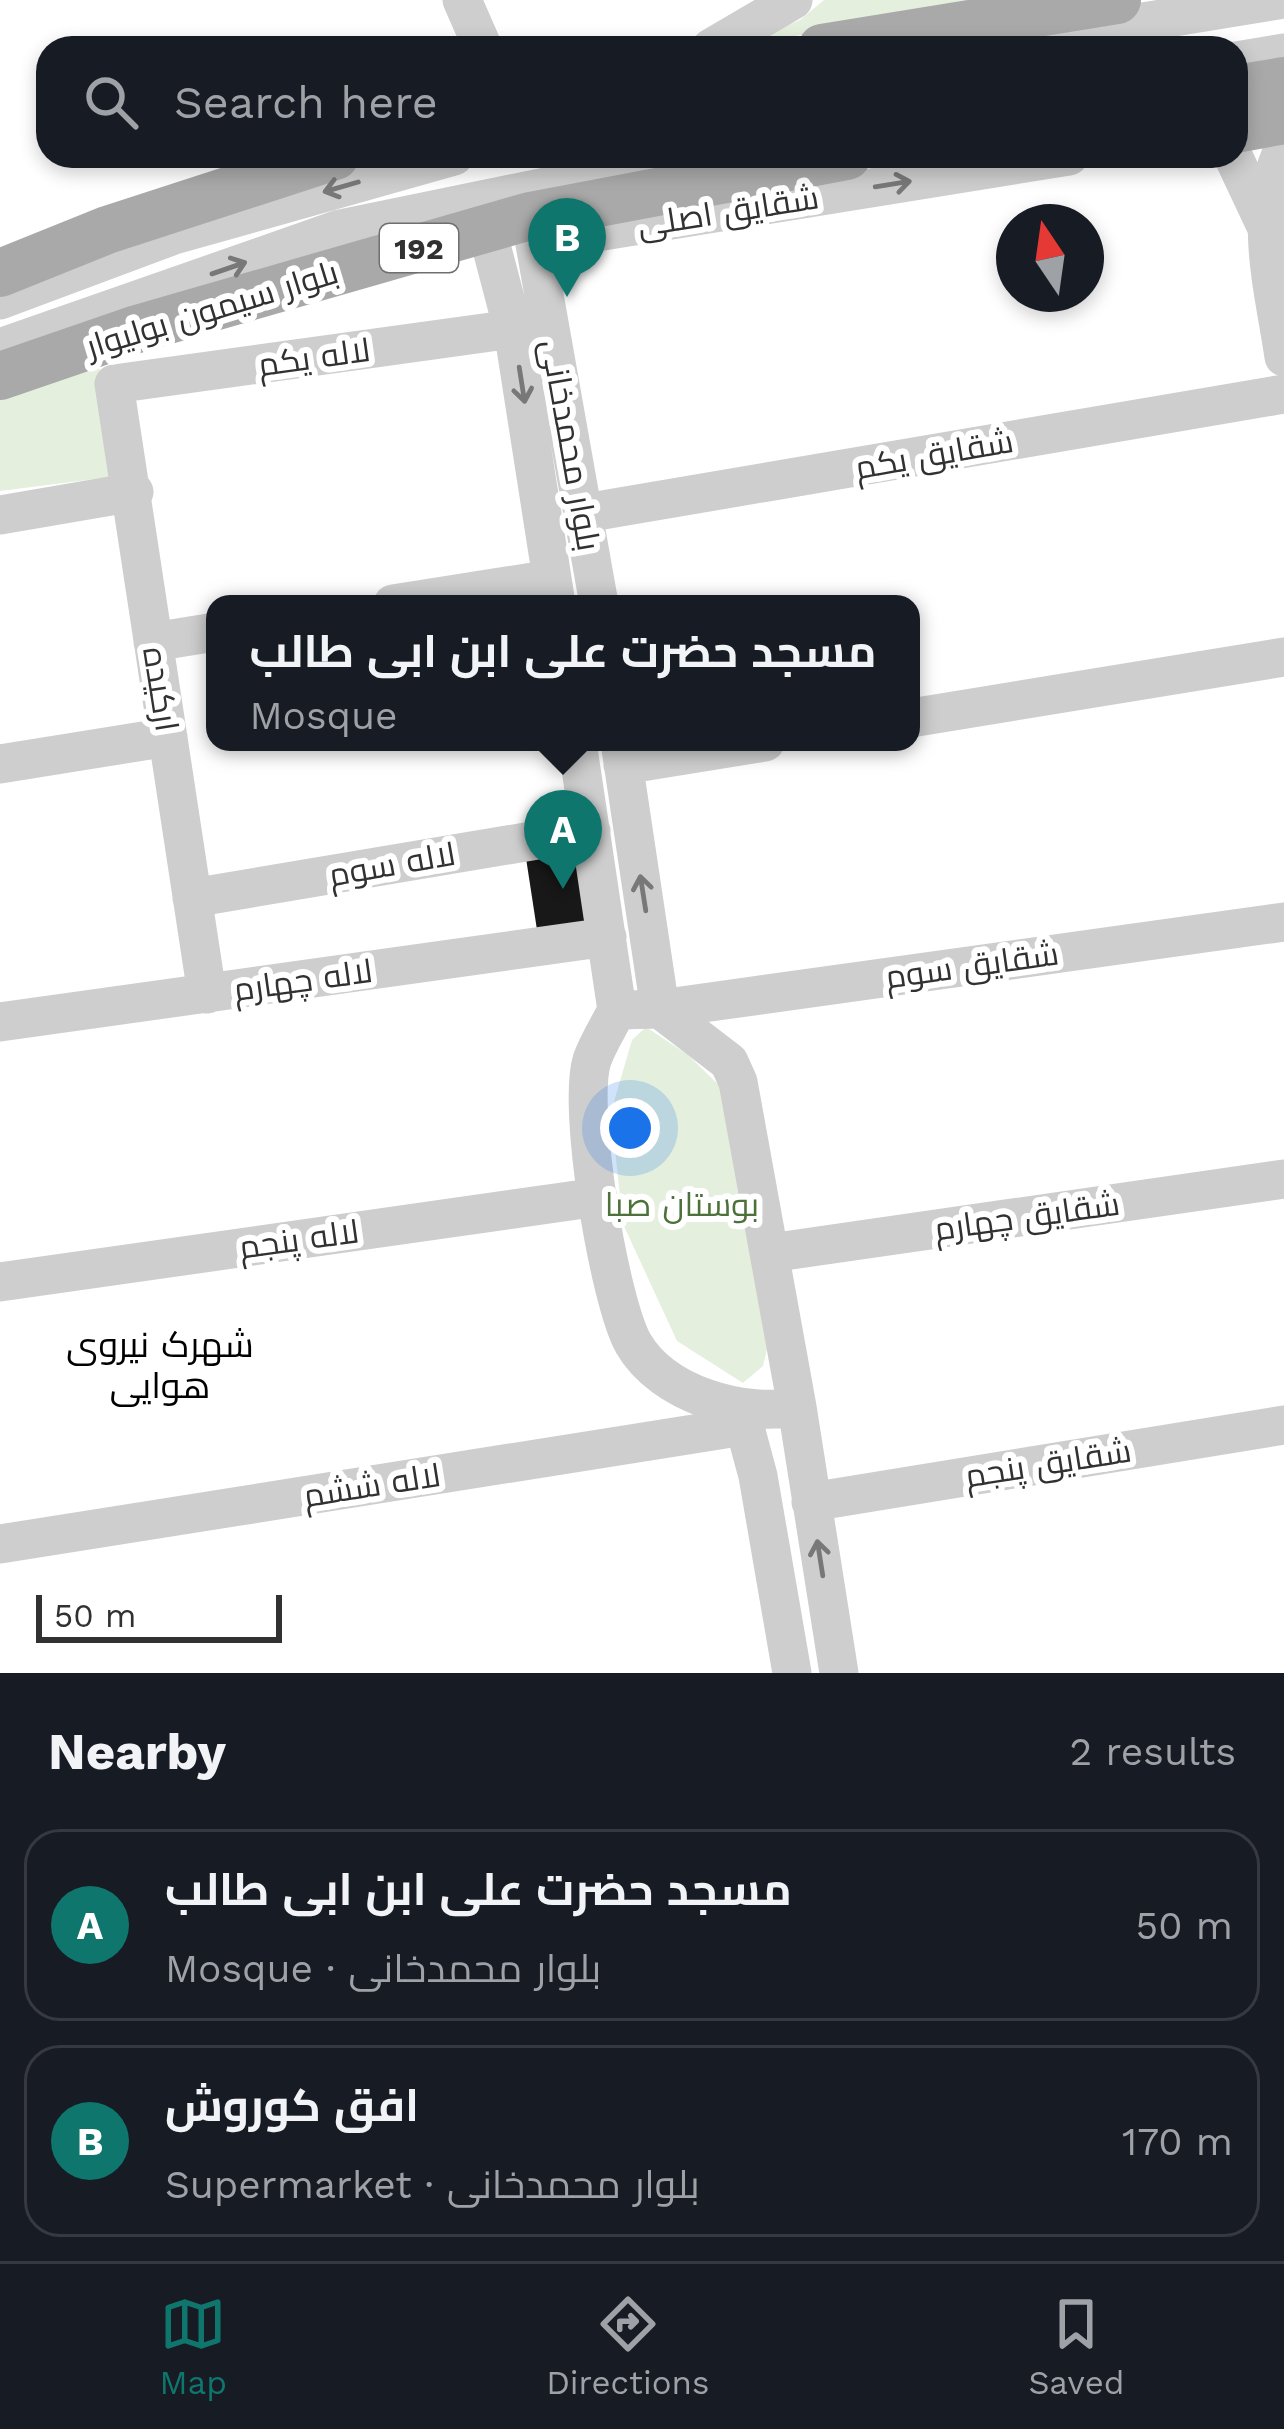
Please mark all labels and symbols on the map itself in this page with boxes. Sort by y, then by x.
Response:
one-way arrow [873,172,912,195]
one-way arrow [323,177,361,199]
street label: شقایق اصلی [635,177,822,246]
pin: B [528,198,606,297]
north arrow [996,204,1104,312]
road number: 192 [380,224,458,272]
street label: بلوار سیمون بولیوار [79,252,343,366]
one-way arrow [210,256,247,277]
street label: لاله یکم [255,330,373,387]
street label: بلوار محمدخانی [532,336,609,554]
one-way arrow [511,364,534,403]
street label: شقایق یکم [852,421,1017,490]
street label: ارکیده [135,644,187,734]
pin: A [524,790,602,889]
street label: لاله سوم [326,834,459,897]
one-way arrow [631,874,654,913]
street label: شقایق سوم [883,934,1062,999]
street label: لاله چهارم [231,951,375,1012]
your location [600,1098,660,1158]
street label: شقایق چهارم [932,1184,1123,1251]
park label: بوستان صبا [605,1185,759,1224]
street label: لاله پنجم [236,1211,362,1270]
district label: شهرک نیروی هوایی [66,1324,254,1407]
street label: شقایق پنجم [962,1431,1134,1498]
street label: لاله ششم [301,1455,444,1518]
one-way arrow [808,1539,831,1578]
scale bar [36,1589,282,1642]

